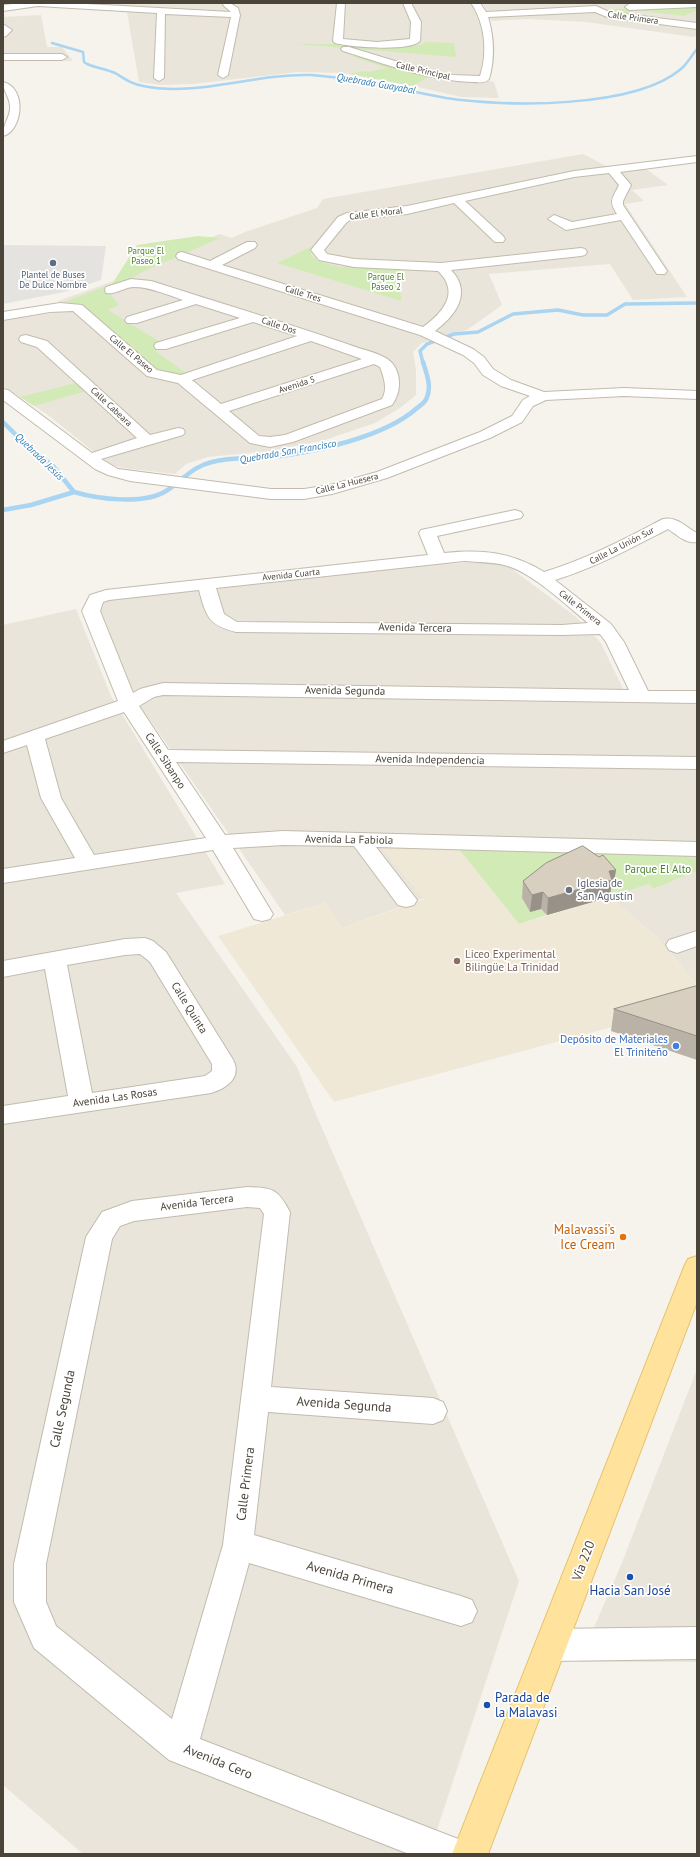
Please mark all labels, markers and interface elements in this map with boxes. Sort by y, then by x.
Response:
street label: Calle Primera [607,9,659,27]
street label: Calle Principal [395,60,451,82]
water label: Quebrada Guayabal [336,71,416,97]
street label: Calle El Moral [349,205,403,223]
park label: Parque El Paseo 1 [128,246,164,267]
marker: Plantel de Buses De Dulce Nombre [48,258,58,268]
place label: Plantel de Buses De Dulce Nombre [19,270,87,291]
park label: Parque El Paseo 2 [368,272,404,293]
street label: Calle Tres [284,283,322,305]
street label: Calle Dos [260,315,298,337]
street label: Calle El Paseo [107,333,155,375]
street label: Avenida 5 [277,374,317,396]
street label: Calle Cabeara [88,385,134,429]
water label: Quebrada Jesús [12,431,66,483]
water label: Quebrada San Francisco [239,438,337,466]
street label: Calle La Huesera [314,471,380,497]
street label: Calle La Unión Sur [588,525,656,567]
street label: Avenida Cuarta [262,567,320,583]
street label: Calle Primera [556,588,604,628]
street label: Avenida Tercera [378,621,452,635]
street label: Avenida Segunda [305,684,385,698]
street label: Calle Sibanpo [142,730,188,792]
street label: Avenida Independencia [375,752,485,768]
street label: Avenida La Fabiola [305,833,393,847]
park label: Parque El Alto [625,863,691,877]
place label: Iglesia de San Agustín [577,877,633,903]
marker: Iglesia de San Agustín [564,885,574,895]
place label: Liceo Experimental Bilingüe La Trinidad [465,948,559,974]
marker: Liceo Experimental Bilingüe La Trinidad [452,956,462,966]
street label: Calle Quinta [168,980,210,1036]
place label: Depósito de Materiales El Triniteño [560,1033,668,1059]
marker: Depósito de Materiales El Triniteño [671,1041,681,1051]
street label: Avenida Las Rosas [72,1086,158,1110]
street label: Avenida Tercera [160,1192,234,1214]
place label: Malavassi’s Ice Cream [554,1222,615,1253]
marker: Malavassi’s Ice Cream [618,1232,628,1242]
street label: Calle Segunda [47,1369,79,1449]
street label: Avenida Segunda [296,1394,392,1416]
street label: Calle Primera [234,1446,258,1522]
street label: Vía 220 [569,1539,599,1583]
street label: Avenida Primera [305,1558,395,1598]
marker: Hacia San José [625,1572,635,1582]
place label: Hacia San José [589,1583,671,1599]
place label: Parada de la Malavasi [495,1690,557,1721]
marker: Parada de la Malavasi [482,1700,492,1710]
street label: Avenida Cero [182,1741,254,1783]

